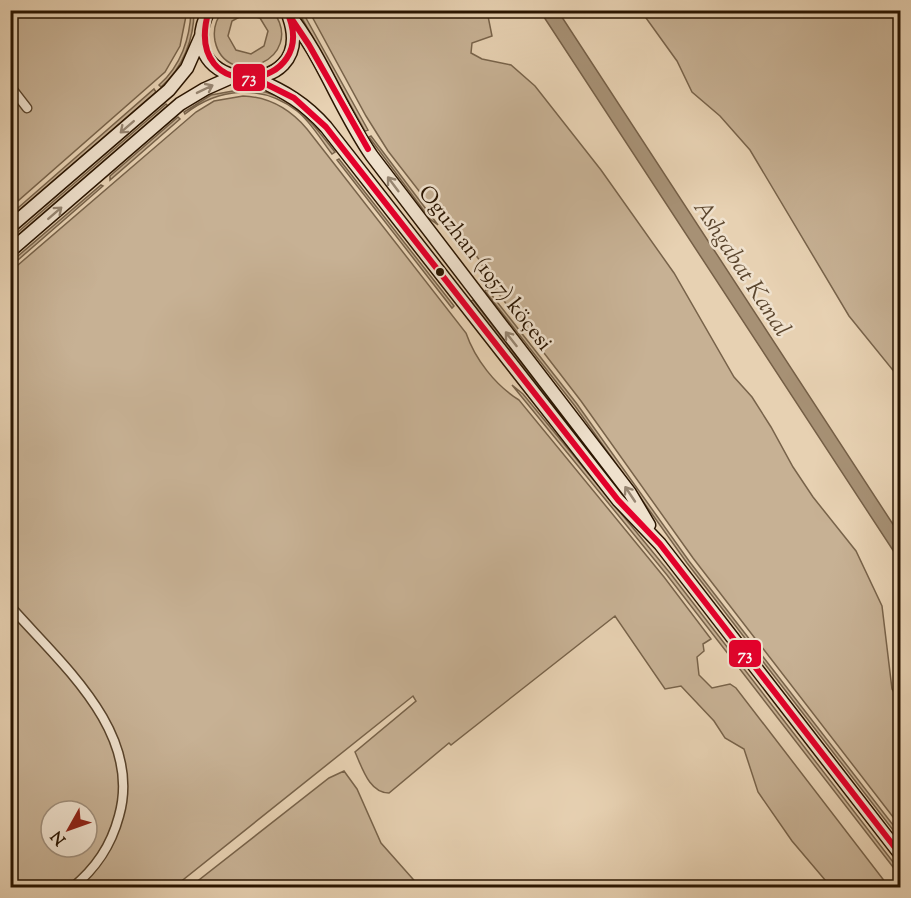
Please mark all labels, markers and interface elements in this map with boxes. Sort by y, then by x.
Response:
line badge: 73 [232,63,266,92]
text: 73 [242,68,257,91]
one-way arrow [195,83,213,94]
one-way arrow [119,120,135,133]
one-way arrow [386,177,399,193]
street label: Oguzhan (1957) köçesi [409,179,559,359]
water label: Ashgabat Kanal [684,194,798,344]
one-way arrow [47,206,62,220]
unlabelled marker [434,266,446,278]
one-way arrow [505,331,518,347]
one-way arrow [624,486,636,502]
line badge: 73 [728,639,762,668]
text: 73 [738,645,753,668]
north arrow [39,799,99,859]
text: N [46,825,72,849]

